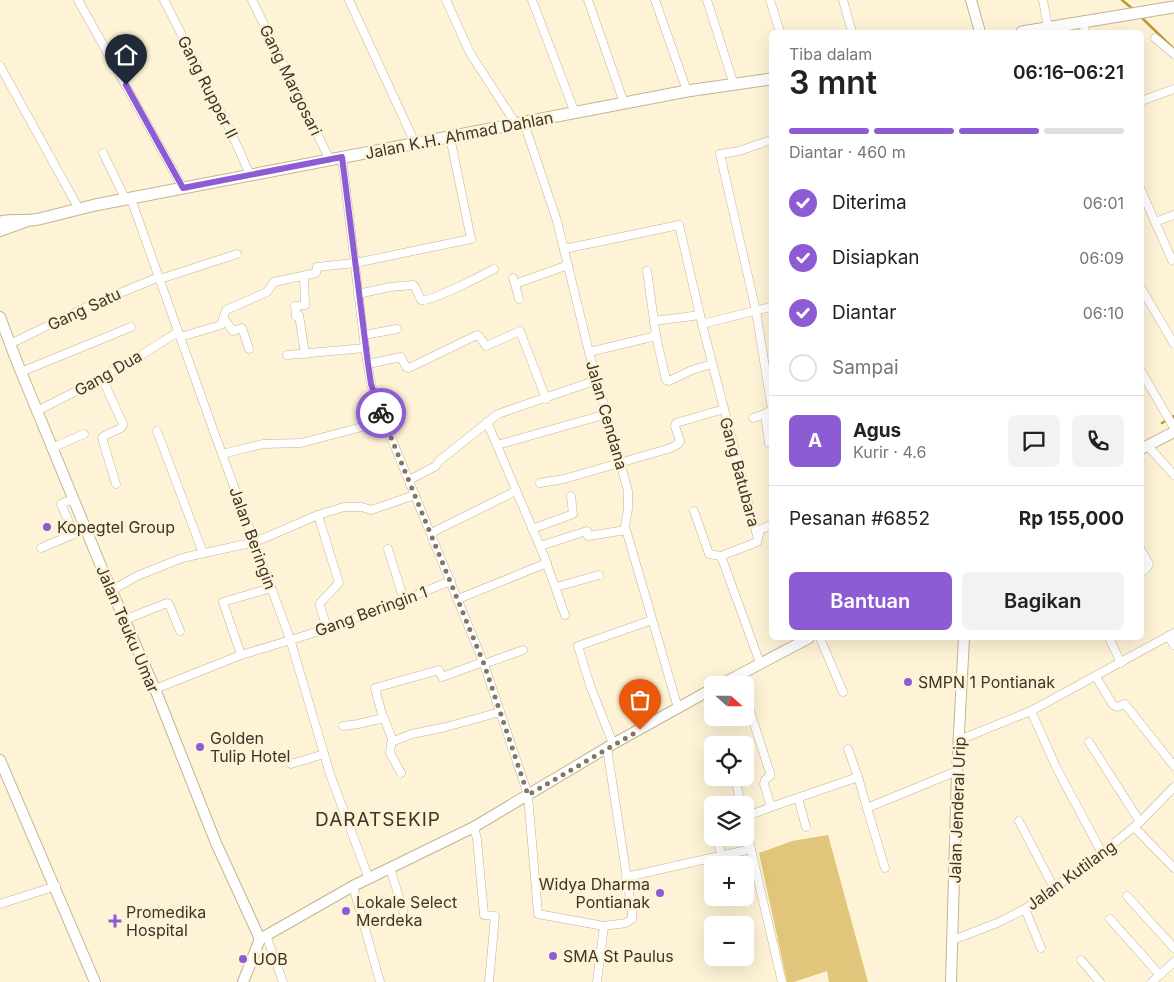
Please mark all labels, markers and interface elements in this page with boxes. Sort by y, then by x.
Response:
street label: Gang Margosari [256,21,326,139]
street label: Gang Rupper II [174,32,242,142]
pin [105,34,147,85]
icon: home [112,41,140,69]
text: Tiba dalam [789,44,872,64]
text: 06:16–06:21 [1013,61,1124,84]
text: 3 mnt [789,63,877,102]
street label: Jalan K.H. Ahmad Dahlan [363,107,555,163]
text: Diantar · 460 m [789,142,906,162]
icon: check [789,189,817,217]
text: Diterima [832,191,907,214]
text: 06:01 [1083,193,1124,213]
icon: check [789,244,817,272]
text: Disiapkan [832,246,920,269]
text: 06:09 [1079,248,1124,268]
street label: Gang Satu [44,283,124,335]
icon: check [789,299,817,327]
text: Diantar [832,301,896,324]
text: 06:10 [1083,303,1124,323]
street label: Gang Dua [71,346,145,400]
text: Sampai [832,356,899,379]
street label: Jalan Cendana [582,358,632,472]
courier [356,388,406,438]
icon: bike [367,399,395,427]
street label: Gang Batubara [716,415,764,529]
button: chat [1008,415,1060,467]
button: phone [1072,415,1124,467]
text: Agus [853,419,901,442]
text: A [808,429,822,452]
text: Kurir · 4.6 [853,442,926,462]
street label: Jalan Beringin [225,484,281,592]
text: Pesanan #6852 [789,507,930,530]
text: Rp 155,000 [1019,507,1124,530]
place label: Kopegtel Group [57,517,175,537]
marker: Kopegtel Group [41,521,53,533]
street label: Jalan Teuku Umar [92,562,164,696]
button: Bantuan [789,572,952,630]
button: Bagikan [962,572,1124,630]
street label: Gang Beringin 1 [312,581,430,641]
place label: SMPN 1 Pontianak [918,672,1055,692]
north arrow [704,676,754,726]
map controls [704,676,754,966]
marker: SMPN 1 Pontianak [902,676,914,688]
pin [619,679,661,730]
icon: bag [626,686,654,714]
place label: Golden Tulip Hotel [210,728,290,766]
button: locate [704,736,754,786]
street label: Jalan Jenderal Urip [944,736,970,884]
marker: Golden Tulip Hotel [194,741,206,753]
button: layers [704,796,754,846]
district label: DARATSEKIP [315,808,441,831]
street label: Jalan Kutilang [1022,836,1120,914]
button: + [704,856,754,906]
place label: Widya Dharma Pontianak [539,874,650,912]
marker: Widya Dharma Pontianak [654,887,666,899]
place label: Lokale Select Merdeka [356,892,457,930]
place label: Promedika Hospital [126,902,206,940]
marker: Lokale Select Merdeka [340,905,352,917]
marker: Promedika Hospital [108,914,122,928]
button: − [704,916,754,966]
place label: SMA St Paulus [563,946,674,966]
place label: UOB [253,949,288,969]
marker: SMA St Paulus [547,950,559,962]
marker: UOB [237,953,249,965]

